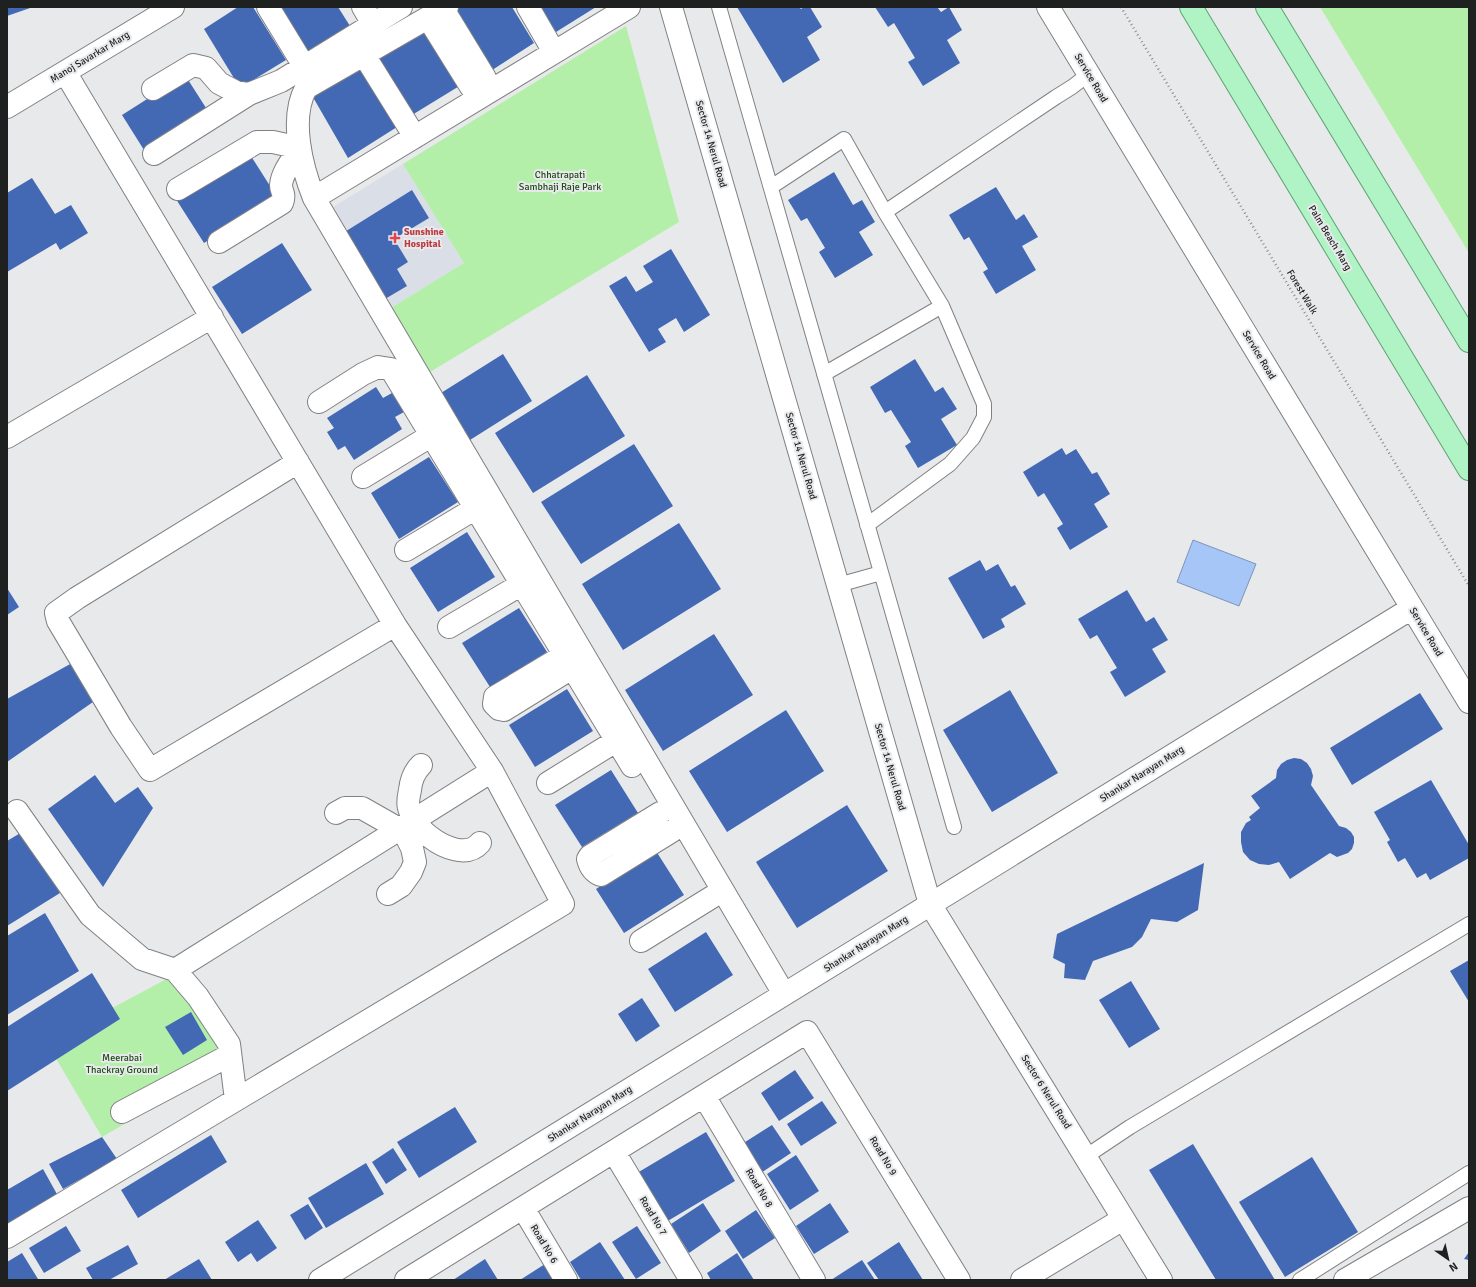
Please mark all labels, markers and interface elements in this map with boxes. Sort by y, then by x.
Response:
street label: Manoj Savarkar Marg [48,29,132,85]
street label: Service Road [1072,51,1110,105]
street label: Sector 14 Nerul Road [693,99,729,189]
park label: Chhatrapati Sambhaji Raje Park [519,169,601,193]
street label: Palm Beach Marg [1306,203,1354,273]
place label: Sunshine Hospital [404,226,444,250]
marker: Sunshine Hospital [389,232,401,244]
street label: Forest Walk [1284,268,1320,316]
street label: Service Road [1240,328,1278,382]
street label: Sector 14 Nerul Road [783,411,819,501]
street label: Service Road [1407,605,1445,659]
street label: Sector 14 Nerul Road [872,722,908,812]
street label: Shankar Narayan Marg [1098,743,1186,805]
street label: Shankar Narayan Marg [822,913,910,975]
park label: Meerabai Thackray Ground [86,1052,158,1076]
street label: Sector 6 Nerul Road [1018,1053,1074,1131]
street label: Shankar Narayan Marg [546,1083,634,1145]
street label: Road No 9 [867,1134,899,1178]
street label: Road No 8 [743,1166,775,1210]
street label: Road No 7 [637,1194,669,1238]
street label: Road No 6 [528,1222,560,1266]
north arrow [1428,1239,1468,1279]
text: N [1447,1259,1460,1274]

